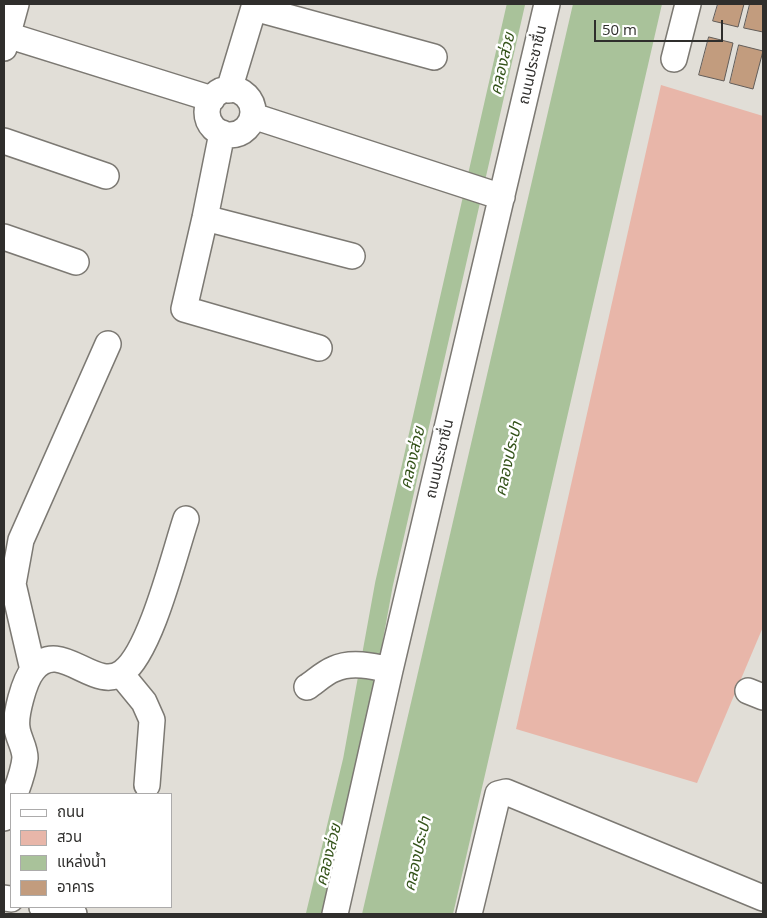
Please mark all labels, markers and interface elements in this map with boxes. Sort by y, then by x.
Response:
scale bar [597,10,726,42]
text: 50 m [602,19,637,39]
street label: ถนนประชาชื่น [515,24,551,106]
water label: คลองส่วย [487,31,519,97]
street label: ถนนประชาชื่น [422,418,458,500]
water label: คลองประปา [491,420,527,498]
water label: คลองส่วย [397,425,429,491]
legend [10,793,172,908]
text: ถนน [57,801,84,821]
water label: คลองประปา [400,815,436,893]
water label: คลองส่วย [312,822,346,888]
text: สวน [57,826,82,846]
text: แหล่งน้ำ [57,851,106,871]
text: อาคาร [57,876,94,896]

